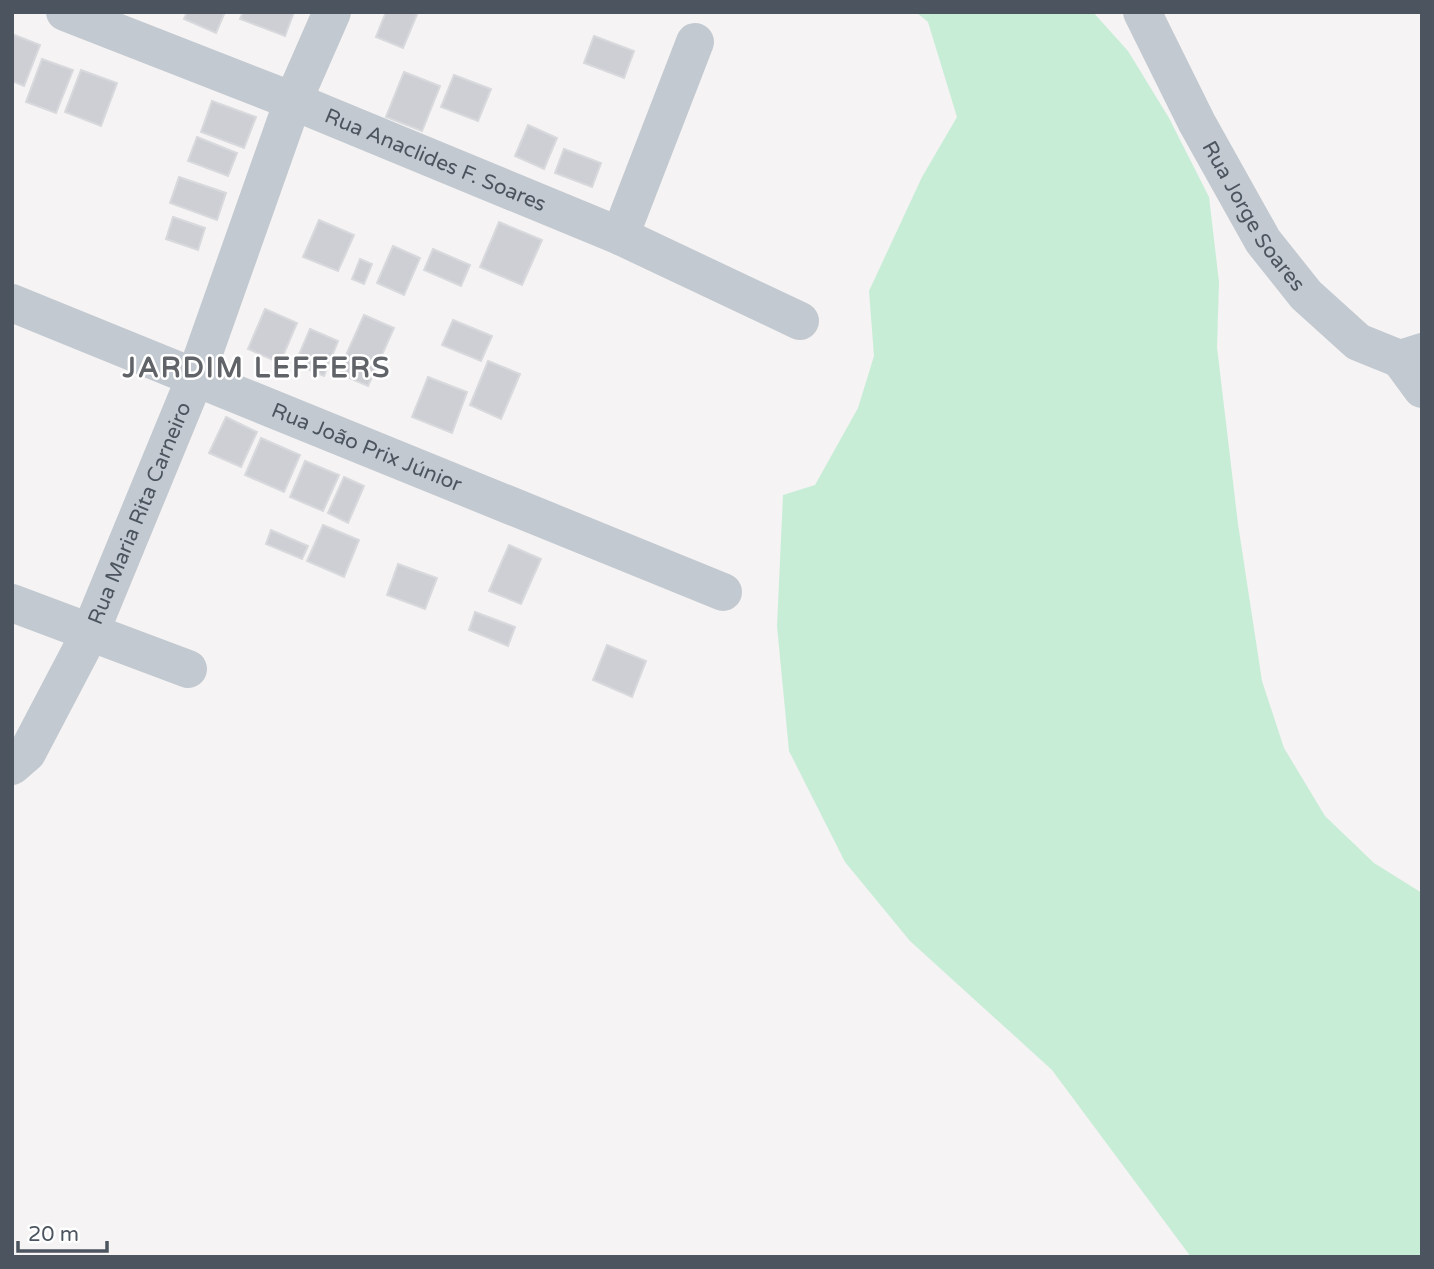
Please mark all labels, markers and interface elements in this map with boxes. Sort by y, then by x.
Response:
street label: Rua Anaclides F. Soares [321,104,550,217]
street label: Rua Jorge Soares [1197,137,1310,296]
district label: JARDIM LEFFERS [122,351,391,385]
street label: Rua Maria Rita Carneiro [83,398,197,628]
street label: Rua João Prix Júnior [268,398,465,498]
scale bar [18,1210,107,1254]
text: 20 m [28,1222,79,1247]

